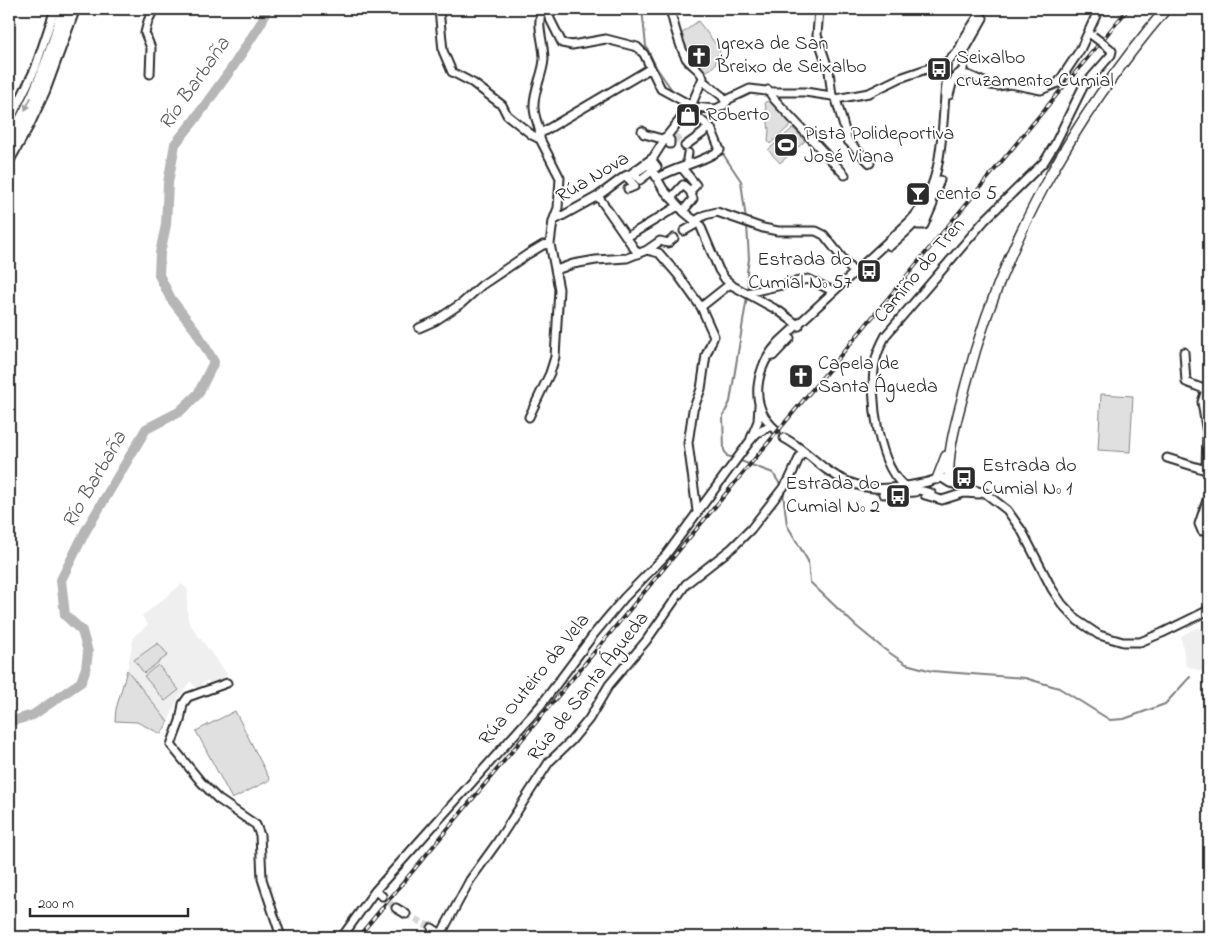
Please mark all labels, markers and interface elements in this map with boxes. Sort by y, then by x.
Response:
place label: Igrexa de San Breixo de Seixalbo [715,30,867,82]
water label: Río Barbaña [152,31,239,137]
church icon: Igrexa de San Breixo de Seixalbo [686,43,712,69]
place label: Seixalbo cruzamento Cumial [956,44,1114,96]
bus stop icon: Seixalbo cruzamento Cumial [926,56,952,82]
one-way arrow [24,97,32,111]
place label: Roberto [706,101,770,130]
shop icon: Roberto [675,102,701,128]
place label: Pista Polideportiva José Viana [804,120,954,172]
sports icon: Pista Polideportiva José Viana [773,132,799,158]
street label: Rúa Nova [551,145,635,211]
place label: cento 5 [936,180,997,209]
bar icon: cento 5 [905,181,931,207]
street label: Camiño do Tren [867,212,973,330]
place label: Estrada do Cumial Nº 57 [748,246,852,298]
bus stop icon: Estrada do Cumial Nº 57 [856,258,882,284]
place label: Capela de Santa Águeda [818,350,938,403]
church icon: Capela de Santa Águeda [788,363,814,389]
water label: Río Barbaña [55,425,135,534]
place label: Estrada do Cumial Nº 1 [982,452,1077,504]
bus stop icon: Estrada do Cumial Nº 1 [951,465,977,491]
place label: Estrada do Cumial Nº 2 [785,470,880,522]
bus stop icon: Estrada do Cumial Nº 2 [885,483,911,509]
street label: Rúa de Santa Águeda [521,606,658,769]
street label: Rúa Outeiro da Vela [472,607,598,753]
scale bar [30,886,188,918]
text: 200 m [38,893,74,915]

